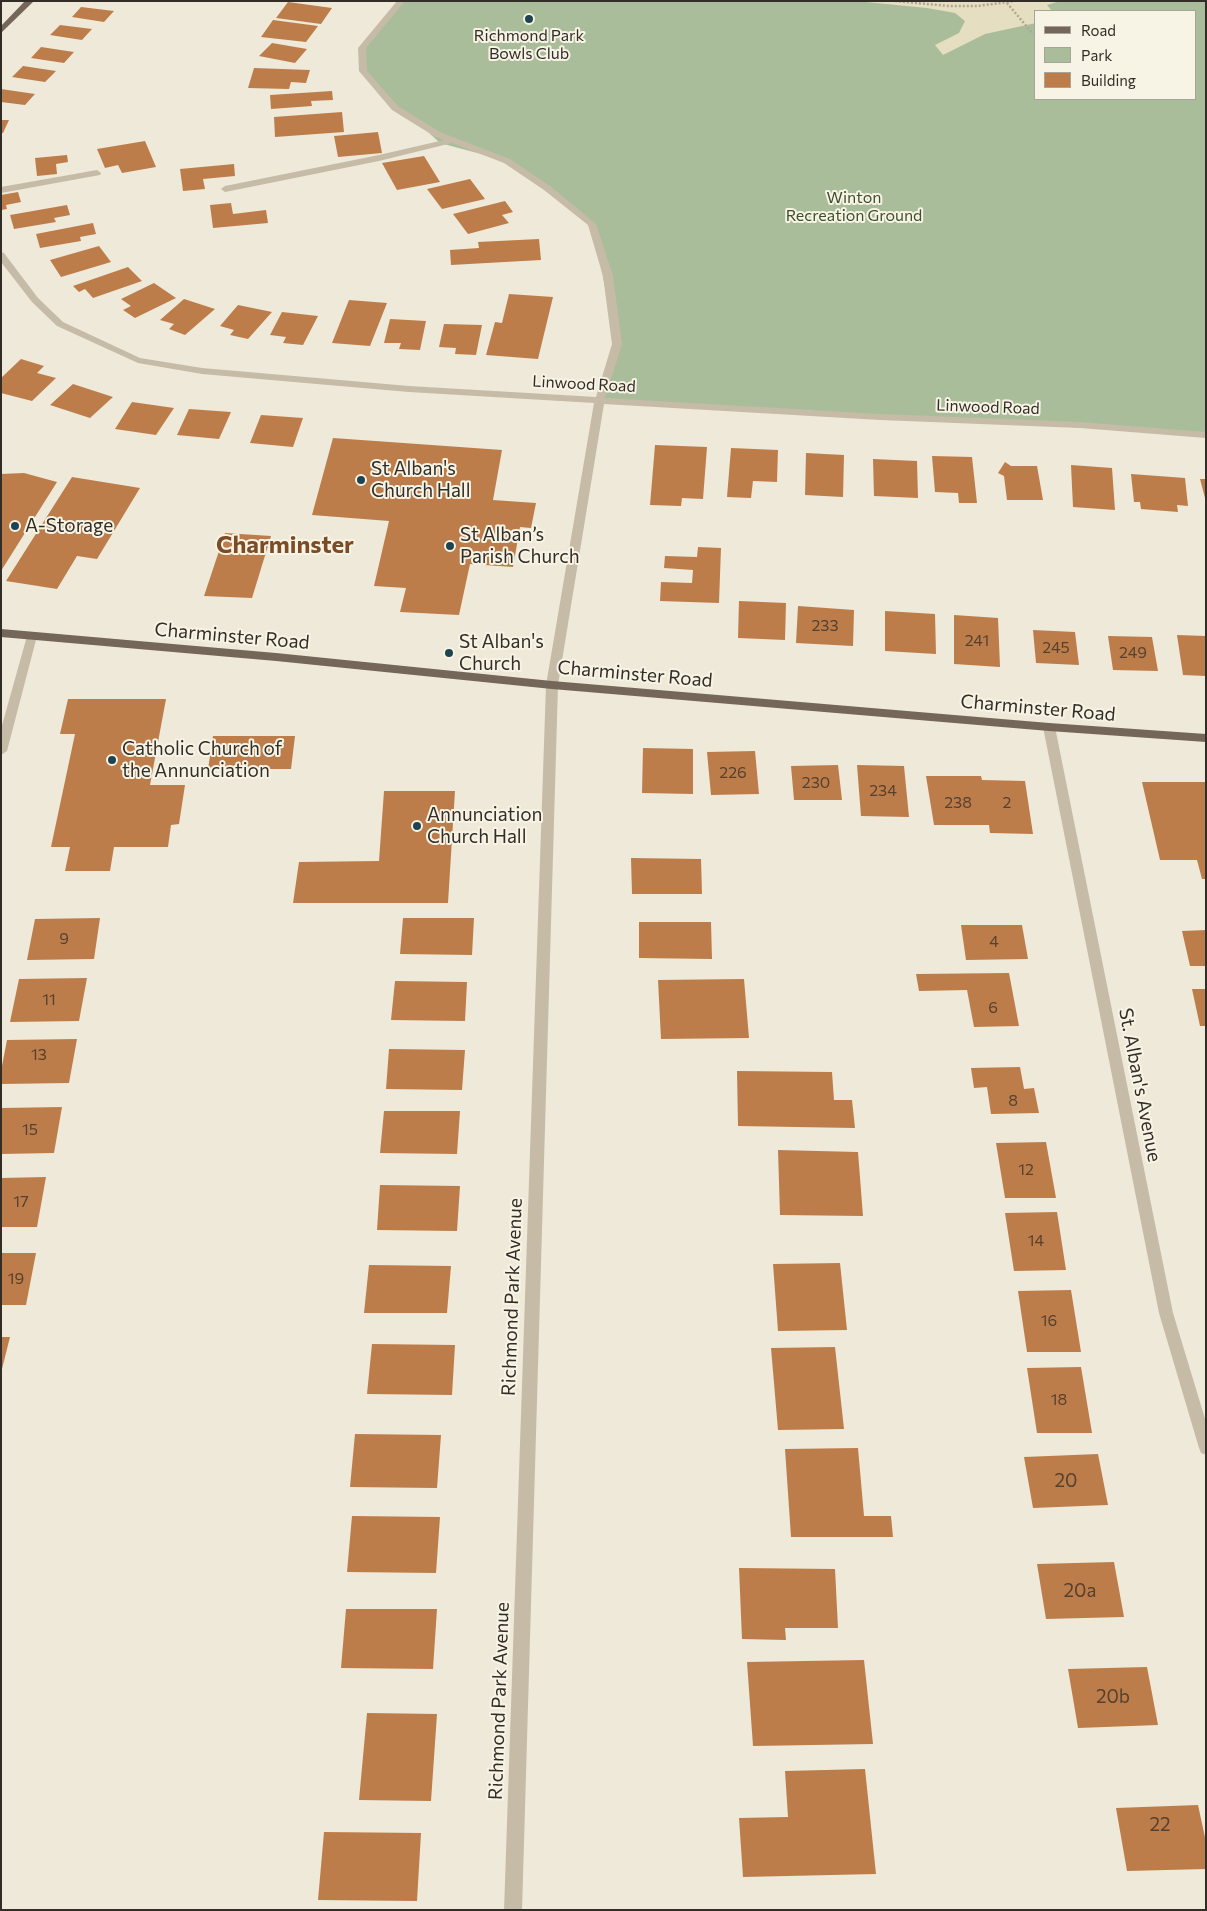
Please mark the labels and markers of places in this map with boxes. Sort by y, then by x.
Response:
marker: Richmond Park Bowls Club [523,13,535,25]
place label: Richmond Park Bowls Club [474,26,584,64]
place label: St Alban's Church Hall [371,458,471,502]
marker: St Alban's Church Hall [355,474,367,486]
place label: A-Storage [25,515,113,537]
marker: A-Storage [9,520,21,532]
place label: St Alban’s Parish Church [460,524,580,568]
marker: St Alban’s Parish Church [444,540,456,552]
place label: St Alban's Church [459,631,544,675]
marker: St Alban's Church [443,647,455,659]
place label: Catholic Church of the Annunciation [122,738,282,782]
marker: Catholic Church of the Annunciation [106,754,118,766]
place label: Annunciation Church Hall [427,804,543,848]
marker: Annunciation Church Hall [411,820,423,832]

